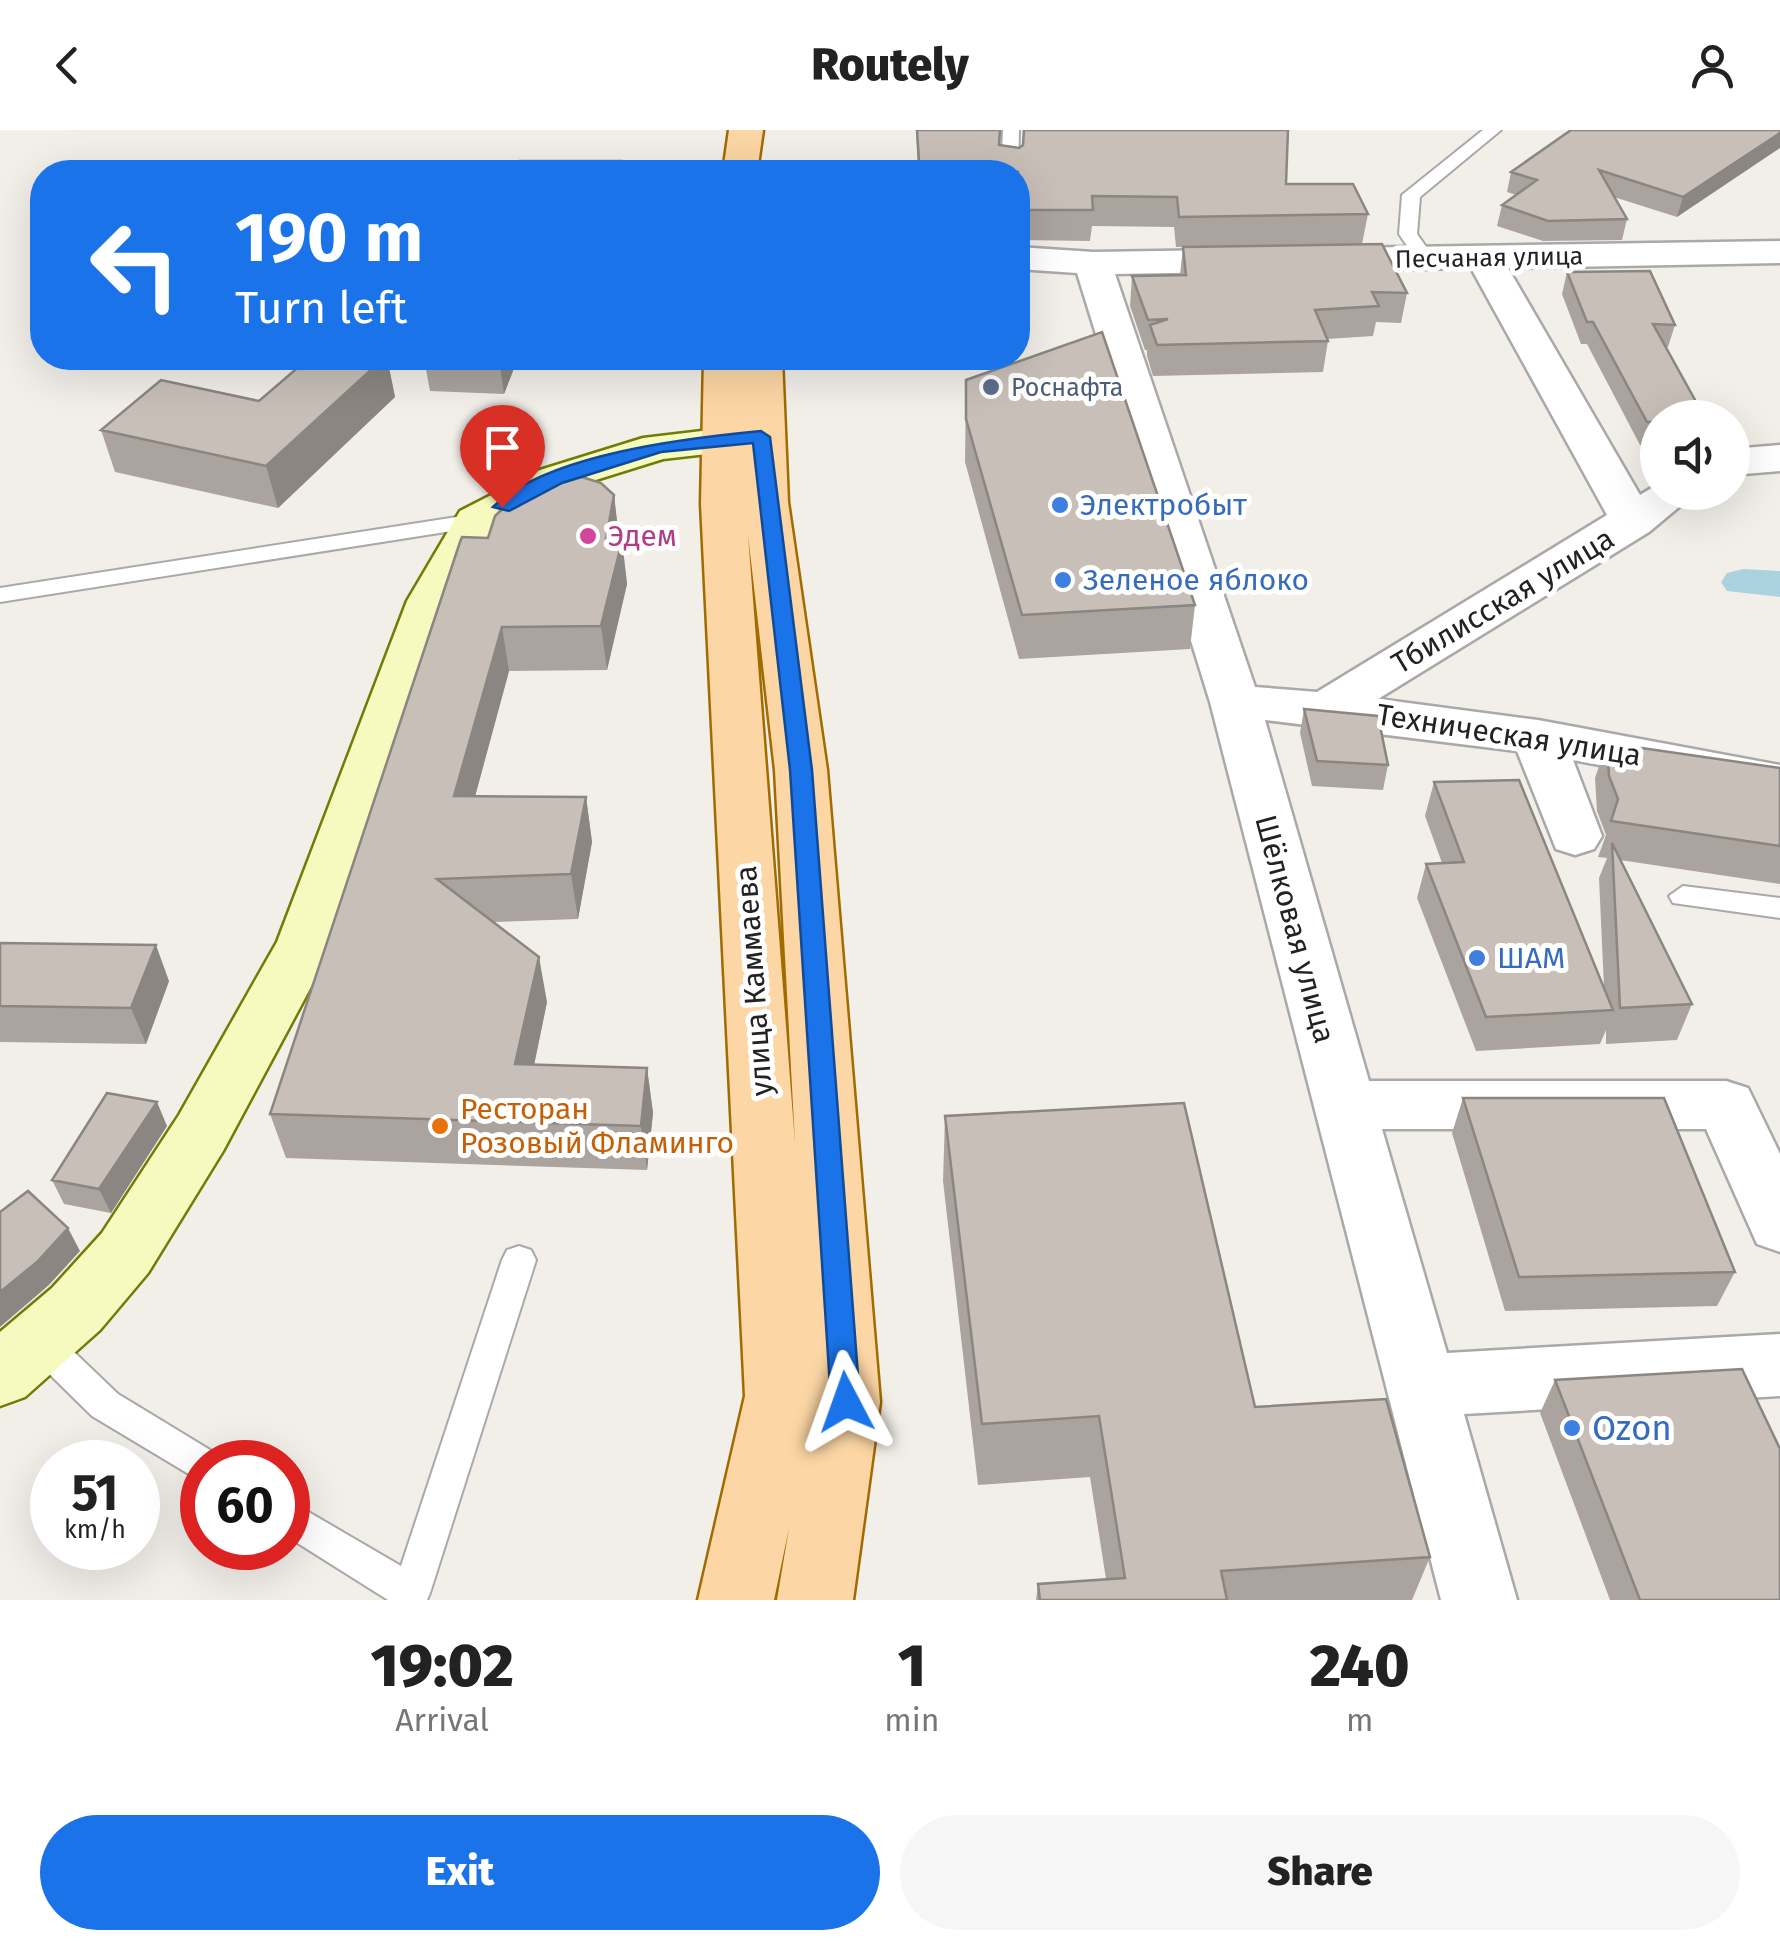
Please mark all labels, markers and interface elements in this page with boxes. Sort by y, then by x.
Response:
icon: back [40,38,95,93]
text: Routely [811,38,969,92]
icon: person [1685,38,1740,93]
text: 190 m [235,196,423,280]
icon: left [70,200,200,330]
street label: Песчаная улица [1395,241,1583,275]
text: Turn left [235,281,407,335]
place label: Роснафта [1011,373,1123,403]
marker: Роснафта [980,376,1002,398]
map controls [1640,400,1750,510]
button: sound [1640,400,1750,510]
pin [460,405,545,508]
icon: arrive [475,420,530,475]
place label: Электробыт [1080,487,1247,523]
marker: Электробыт [1049,494,1071,516]
place label: Эдем [608,518,677,554]
street label: Тбилисская улица [1385,520,1621,682]
marker: Эдем [577,525,599,547]
place label: Зеленое яблоко [1083,562,1309,598]
marker: Зеленое яблоко [1052,569,1074,591]
street label: Техническая улица [1374,696,1644,774]
street label: Шёлковая улица [1247,811,1343,1047]
street label: улица Каммаева [728,864,780,1098]
place label: ШАМ [1497,940,1565,976]
marker: ШАМ [1466,947,1488,969]
place label: Ресторан Розовый Фламинго [460,1091,734,1161]
marker: Ресторан Розовый Фламинго [429,1115,451,1137]
position arrow [794,1350,898,1454]
place label: Ozon [1592,1407,1672,1449]
marker: Ozon [1561,1417,1583,1439]
speed limit sign: 60 [180,1440,310,1570]
text: 51 [71,1463,119,1523]
text: km/h [64,1515,126,1545]
text: 19:02 [370,1630,514,1702]
text: 1 [898,1630,926,1702]
text: 240 [1310,1630,1410,1702]
text: Arrival [395,1701,489,1739]
text: min [884,1701,939,1739]
text: m [1346,1701,1373,1739]
button: Exit [40,1815,880,1930]
button: Share [900,1815,1740,1930]

